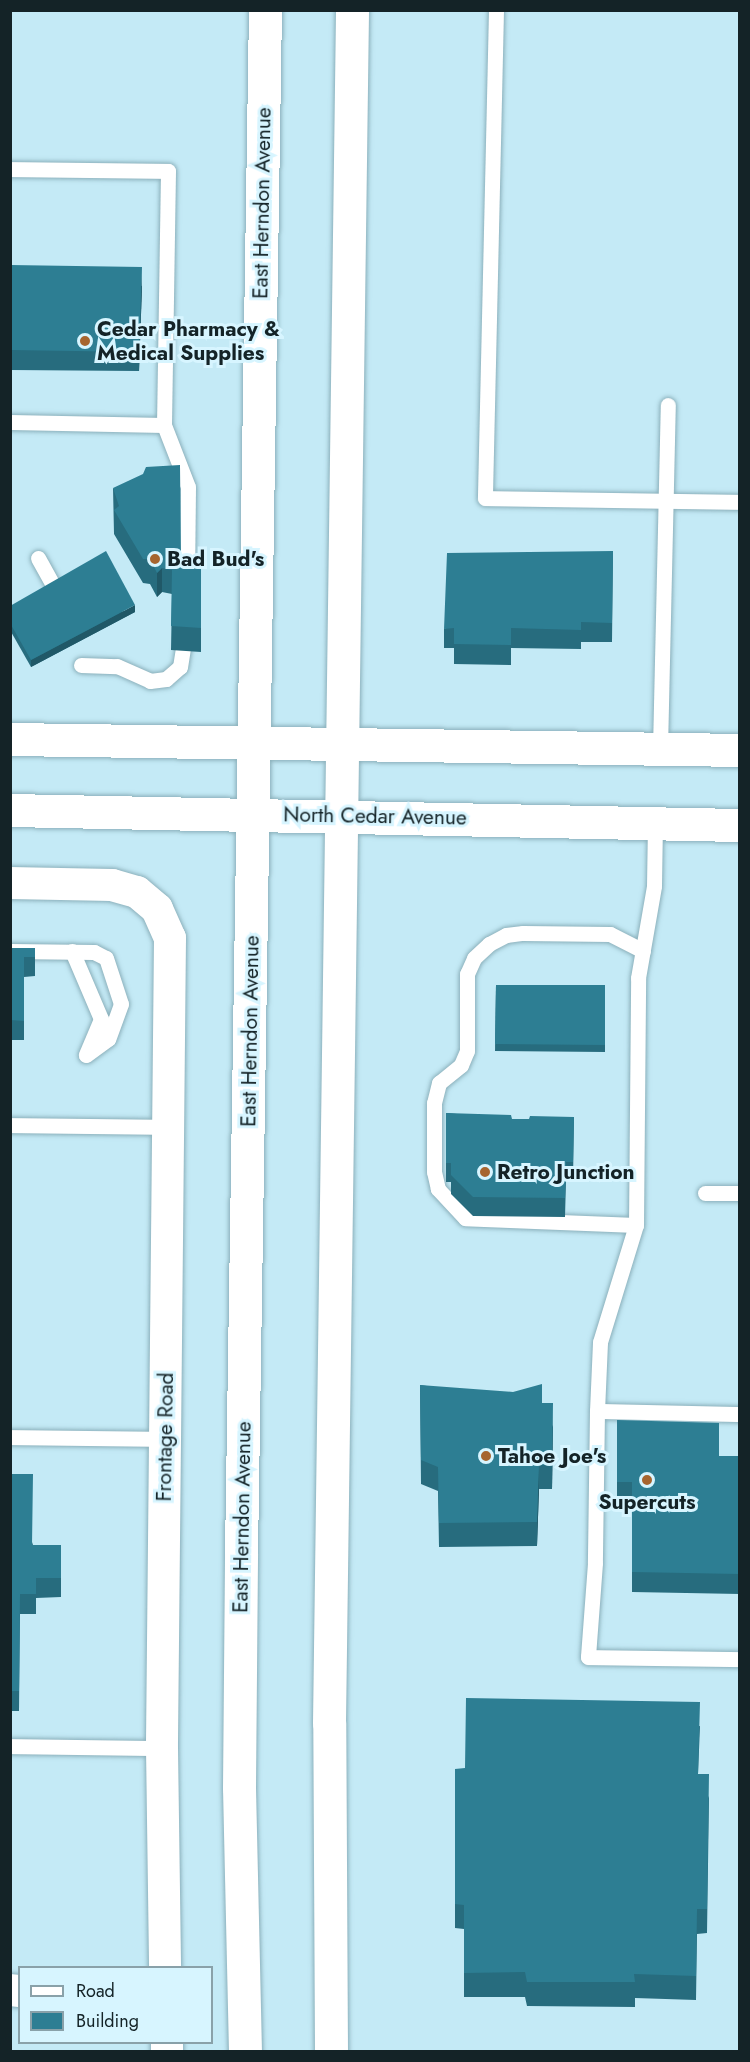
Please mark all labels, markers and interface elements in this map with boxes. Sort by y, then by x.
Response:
street label: East Herndon Avenue [248,107,276,299]
place label: Cedar Pharmacy & Medical Supplies [97,316,280,366]
marker: Cedar Pharmacy & Medical Supplies [78,334,92,348]
place label: Bad Bud's [167,546,264,572]
marker: Bad Bud's [148,552,162,566]
street label: North Cedar Avenue [283,802,467,830]
street label: East Herndon Avenue [236,935,264,1127]
place label: Retro Junction [497,1159,635,1185]
marker: Retro Junction [478,1165,492,1179]
street label: Frontage Road [151,1372,179,1502]
street label: East Herndon Avenue [228,1421,256,1613]
place label: Tahoe Joe's [498,1443,606,1469]
marker: Tahoe Joe's [479,1449,493,1463]
marker: Supercuts [640,1473,654,1487]
place label: Supercuts [598,1489,696,1515]
legend [18,1966,213,2044]
text: Road [76,1978,115,2004]
text: Building [76,2008,139,2034]

